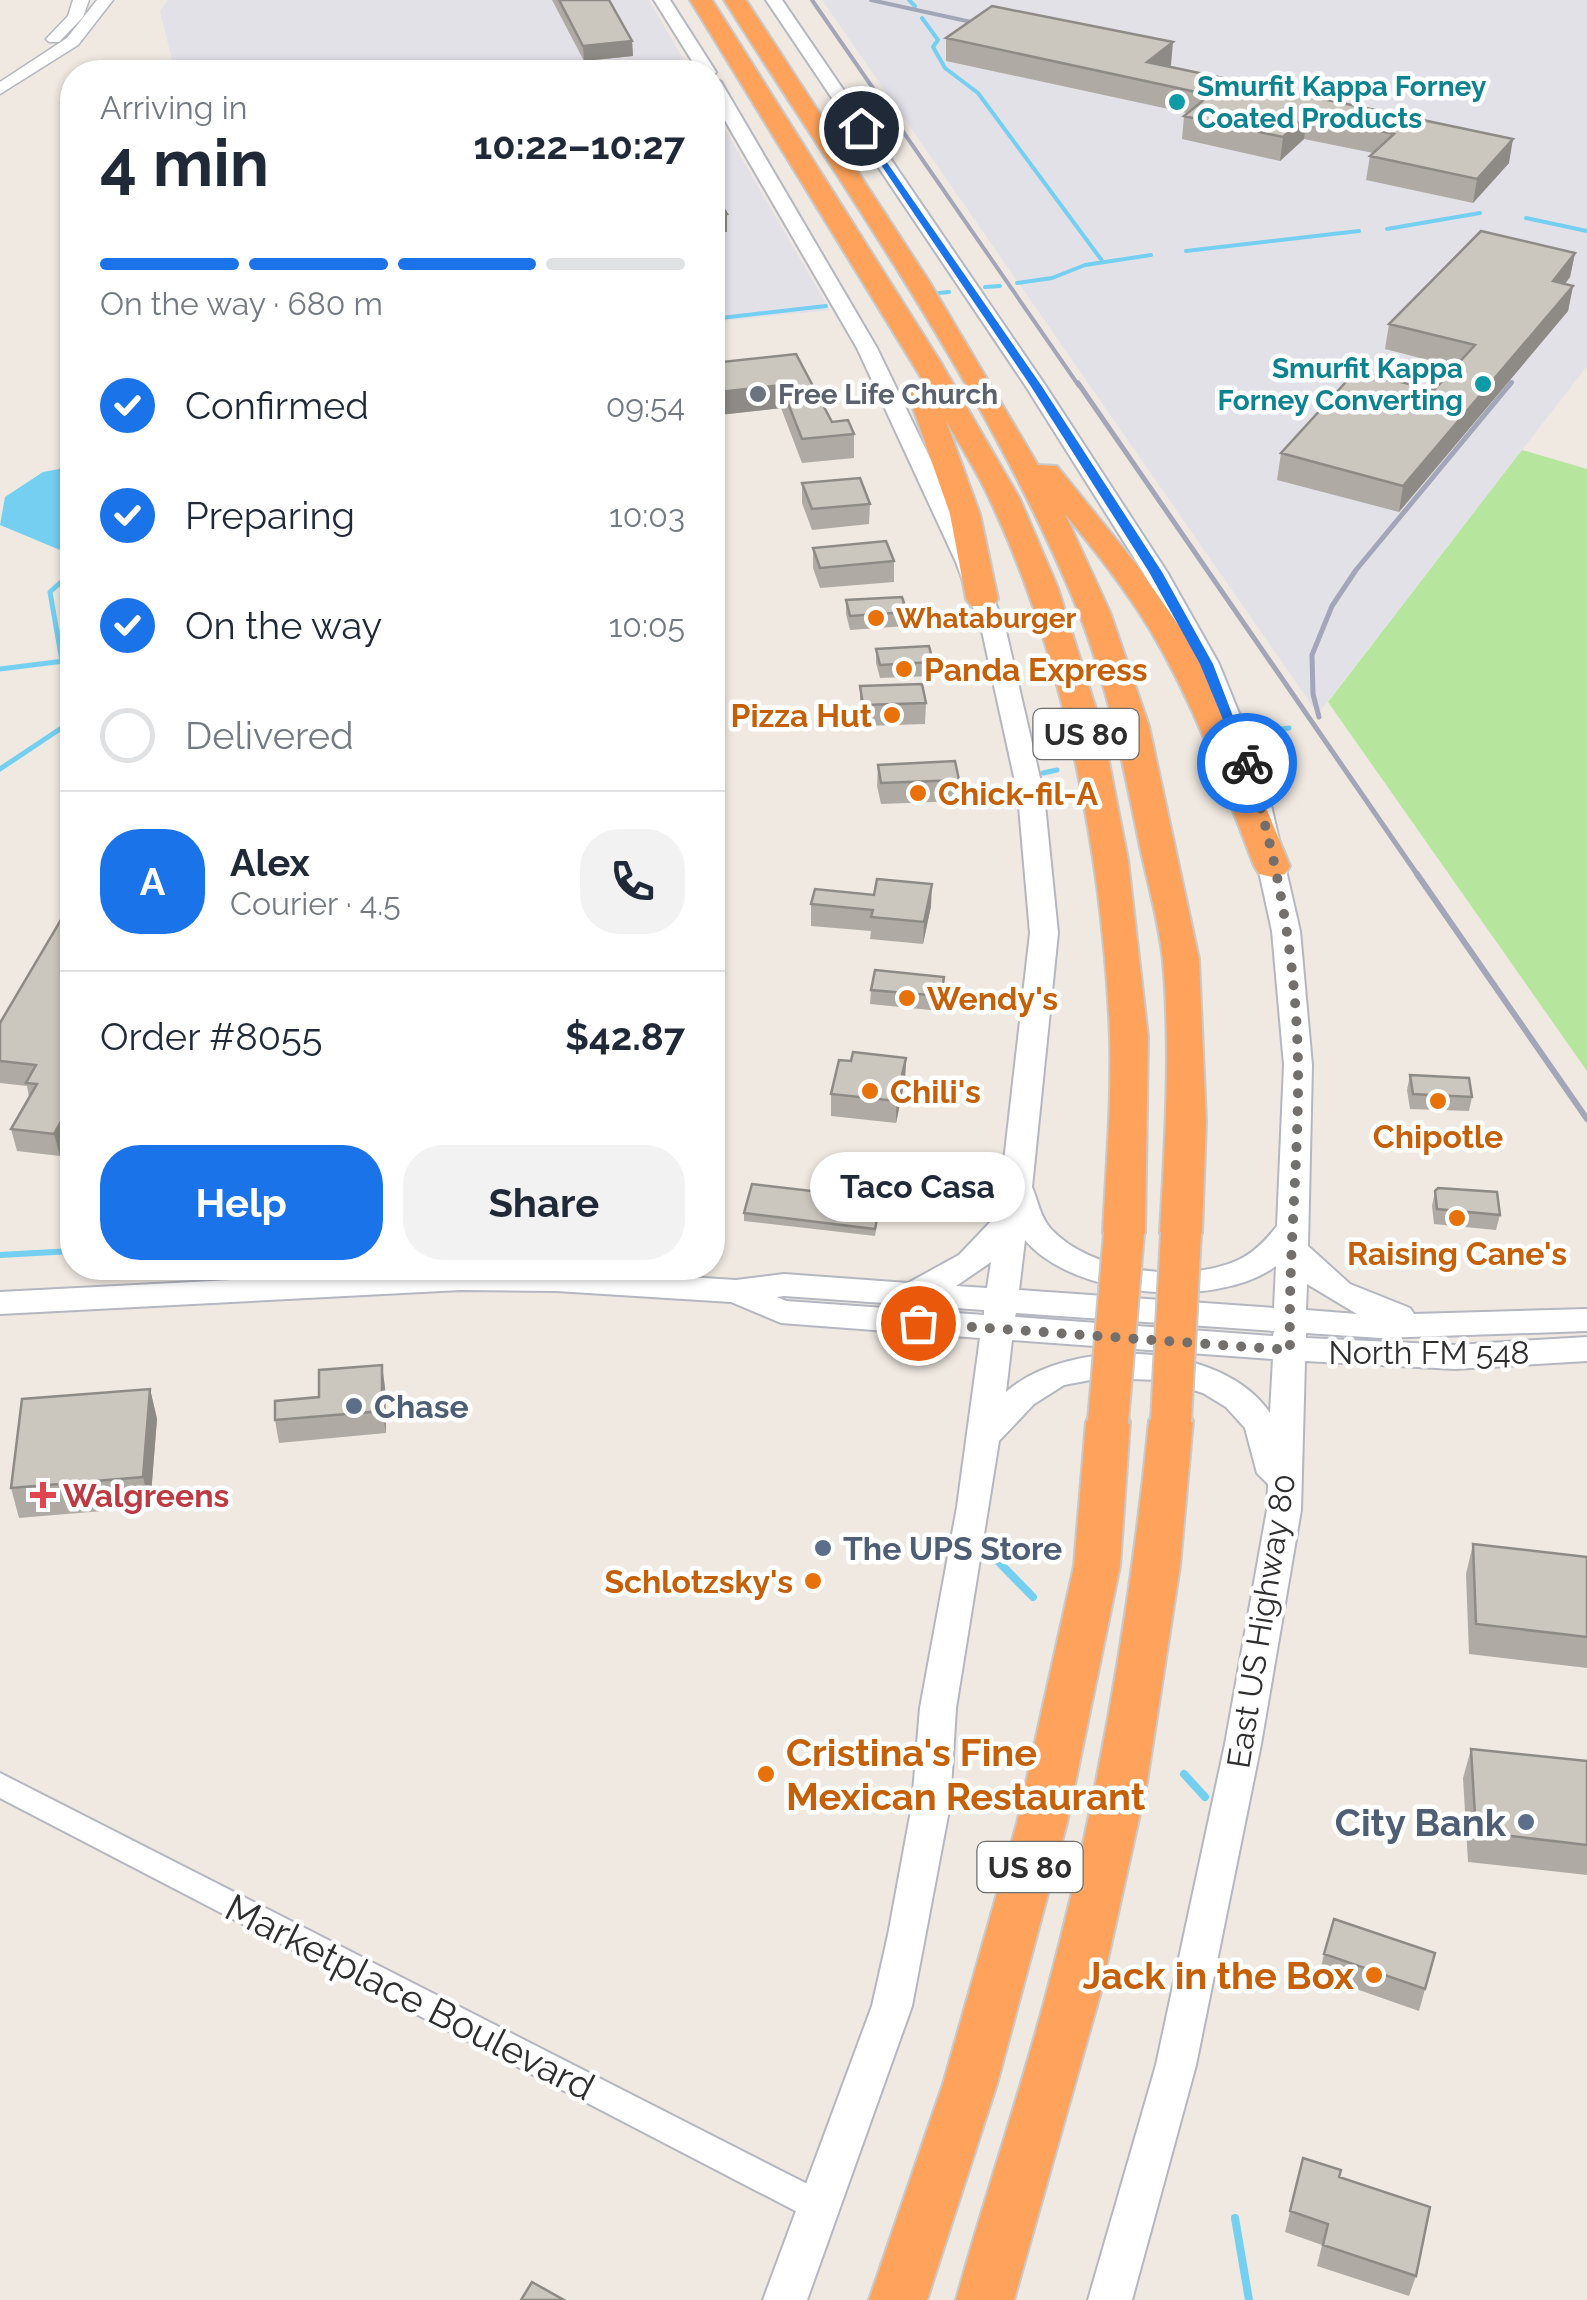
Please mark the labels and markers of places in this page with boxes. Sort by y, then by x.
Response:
place label: Smurfit Kappa Forney Coated Products [1197,70,1487,135]
pin [819,86,904,171]
marker: Smurfit Kappa Forney Coated Products [1166,91,1188,113]
place label: Smurfit Kappa Forney Converting [1218,352,1463,417]
marker: Smurfit Kappa Forney Converting [1472,373,1494,395]
place label: Free Life Church [778,378,998,411]
marker: Free Life Church [747,383,769,405]
place label: Whataburger [896,602,1076,635]
marker: Whataburger [865,607,887,629]
place label: Panda Express [924,651,1148,688]
marker: Panda Express [893,658,915,680]
place label: Pizza Hut [730,697,872,734]
marker: Pizza Hut [881,704,903,726]
place label: Chick-fil-A [938,775,1099,812]
marker: Chick-fil-A [907,782,929,804]
place label: Wendy's [927,980,1058,1017]
marker: Wendy's [896,987,918,1009]
place label: Chili's [890,1073,981,1110]
marker: Chili's [859,1080,881,1102]
marker: Chipotle [1427,1090,1449,1112]
place label: Chipotle [1373,1118,1503,1155]
callout: Taco Casa [810,1153,1026,1223]
marker: Raising Cane's [1446,1207,1468,1229]
place label: Raising Cane's [1347,1235,1567,1272]
pin [876,1281,961,1366]
place label: Chase [374,1388,469,1425]
marker: Chase [343,1395,365,1417]
place label: Walgreens [63,1477,229,1514]
marker: Walgreens [32,1484,54,1506]
place label: The UPS Store [843,1530,1062,1567]
marker: The UPS Store [812,1537,834,1559]
place label: Schlotzsky's [604,1563,793,1600]
marker: Schlotzsky's [802,1570,824,1592]
place label: Cristina's Fine Mexican Restaurant [786,1730,1146,1819]
marker: Cristina's Fine Mexican Restaurant [755,1763,777,1785]
place label: City Bank [1335,1800,1507,1845]
marker: City Bank [1515,1811,1537,1833]
place label: Jack in the Box [1083,1953,1355,1998]
marker: Jack in the Box [1363,1964,1385,1986]

